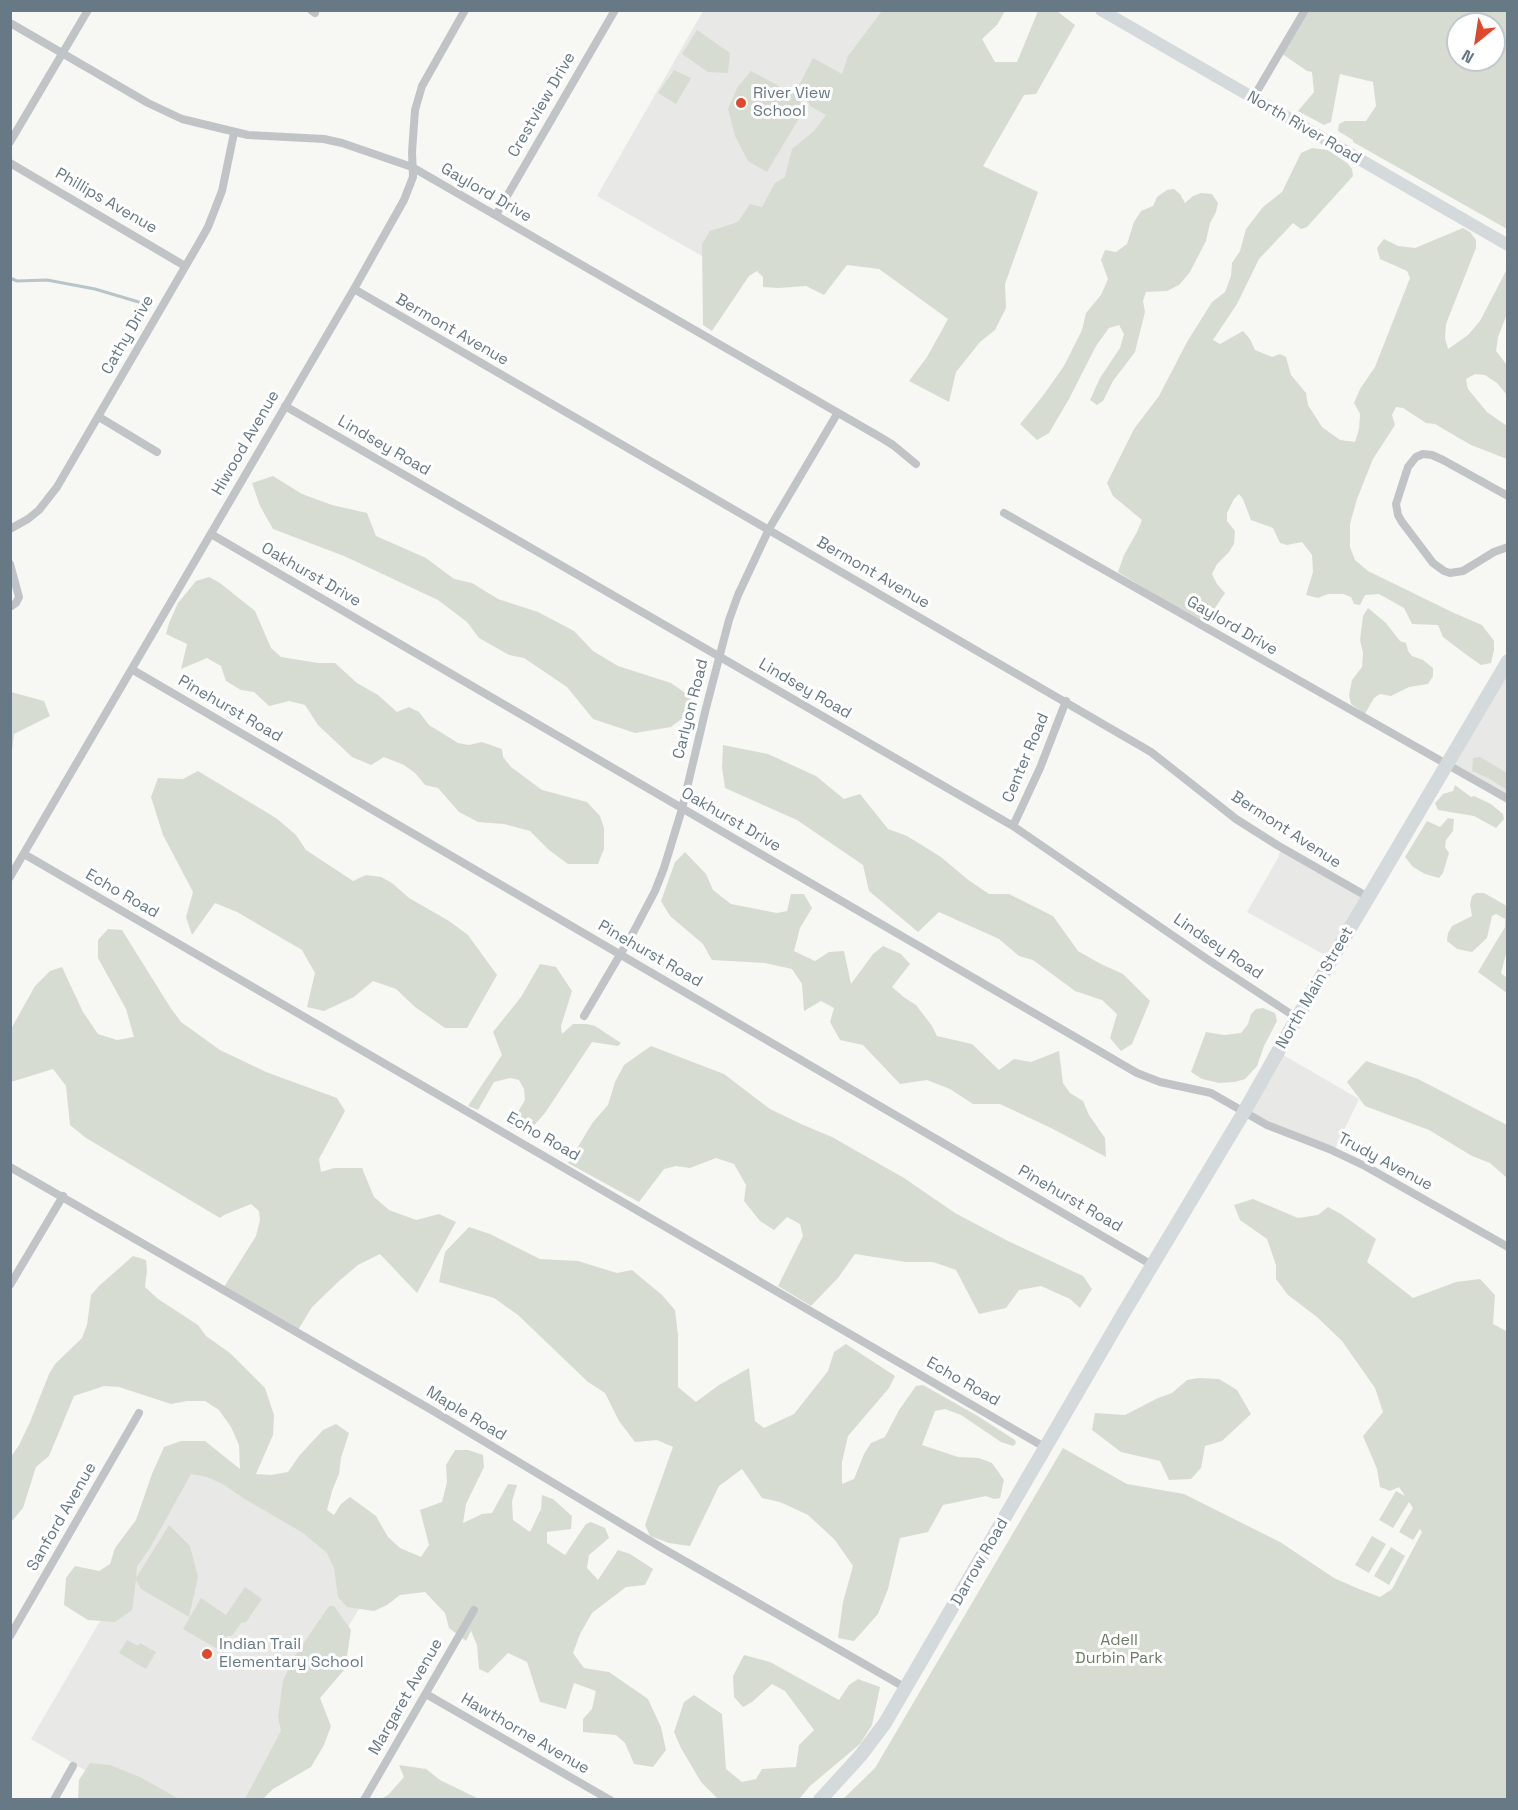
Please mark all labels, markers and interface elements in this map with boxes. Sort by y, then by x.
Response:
north arrow [1446,12,1506,72]
text: N [1458,45,1478,68]
street label: Crestview Drive [504,49,580,161]
place label: River View School [753,84,831,122]
street label: North River Road [1243,87,1365,169]
marker: River View School [734,96,748,110]
street label: Gaylord Drive [437,159,535,227]
street label: Phillips Avenue [52,164,160,238]
street label: Bermont Avenue [392,290,512,370]
street label: Cathy Drive [98,292,158,378]
street label: Hiwood Avenue [208,387,284,499]
street label: Lindsey Road [334,412,434,480]
street label: Bermont Avenue [813,533,933,613]
street label: Oakhurst Drive [258,539,364,611]
street label: Gaylord Drive [1183,592,1281,660]
street label: Lindsey Road [755,655,855,723]
street label: Carlyon Road [669,657,713,761]
street label: Pinehurst Road [174,671,286,747]
street label: Center Road [999,710,1053,806]
street label: Oakhurst Drive [678,784,784,856]
street label: Bermont Avenue [1227,787,1345,873]
street label: Echo Road [82,865,162,923]
street label: Lindsey Road [1170,910,1266,984]
street label: Pinehurst Road [594,916,706,992]
street label: North Main Street [1272,924,1358,1052]
street label: Echo Road [503,1108,583,1166]
street label: Trudy Avenue [1334,1129,1436,1195]
street label: Pinehurst Road [1014,1161,1126,1237]
street label: Echo Road [923,1353,1003,1411]
street label: Maple Road [422,1383,510,1445]
street label: Sanford Avenue [23,1459,101,1575]
street label: Darrow Road [947,1515,1013,1609]
park label: Adell Durbin Park [1075,1631,1163,1669]
place label: Indian Trail Elementary School [219,1635,364,1673]
street label: Margaret Avenue [365,1635,447,1759]
marker: Indian Trail Elementary School [200,1647,214,1661]
street label: Hawthorne Avenue [457,1689,593,1779]

